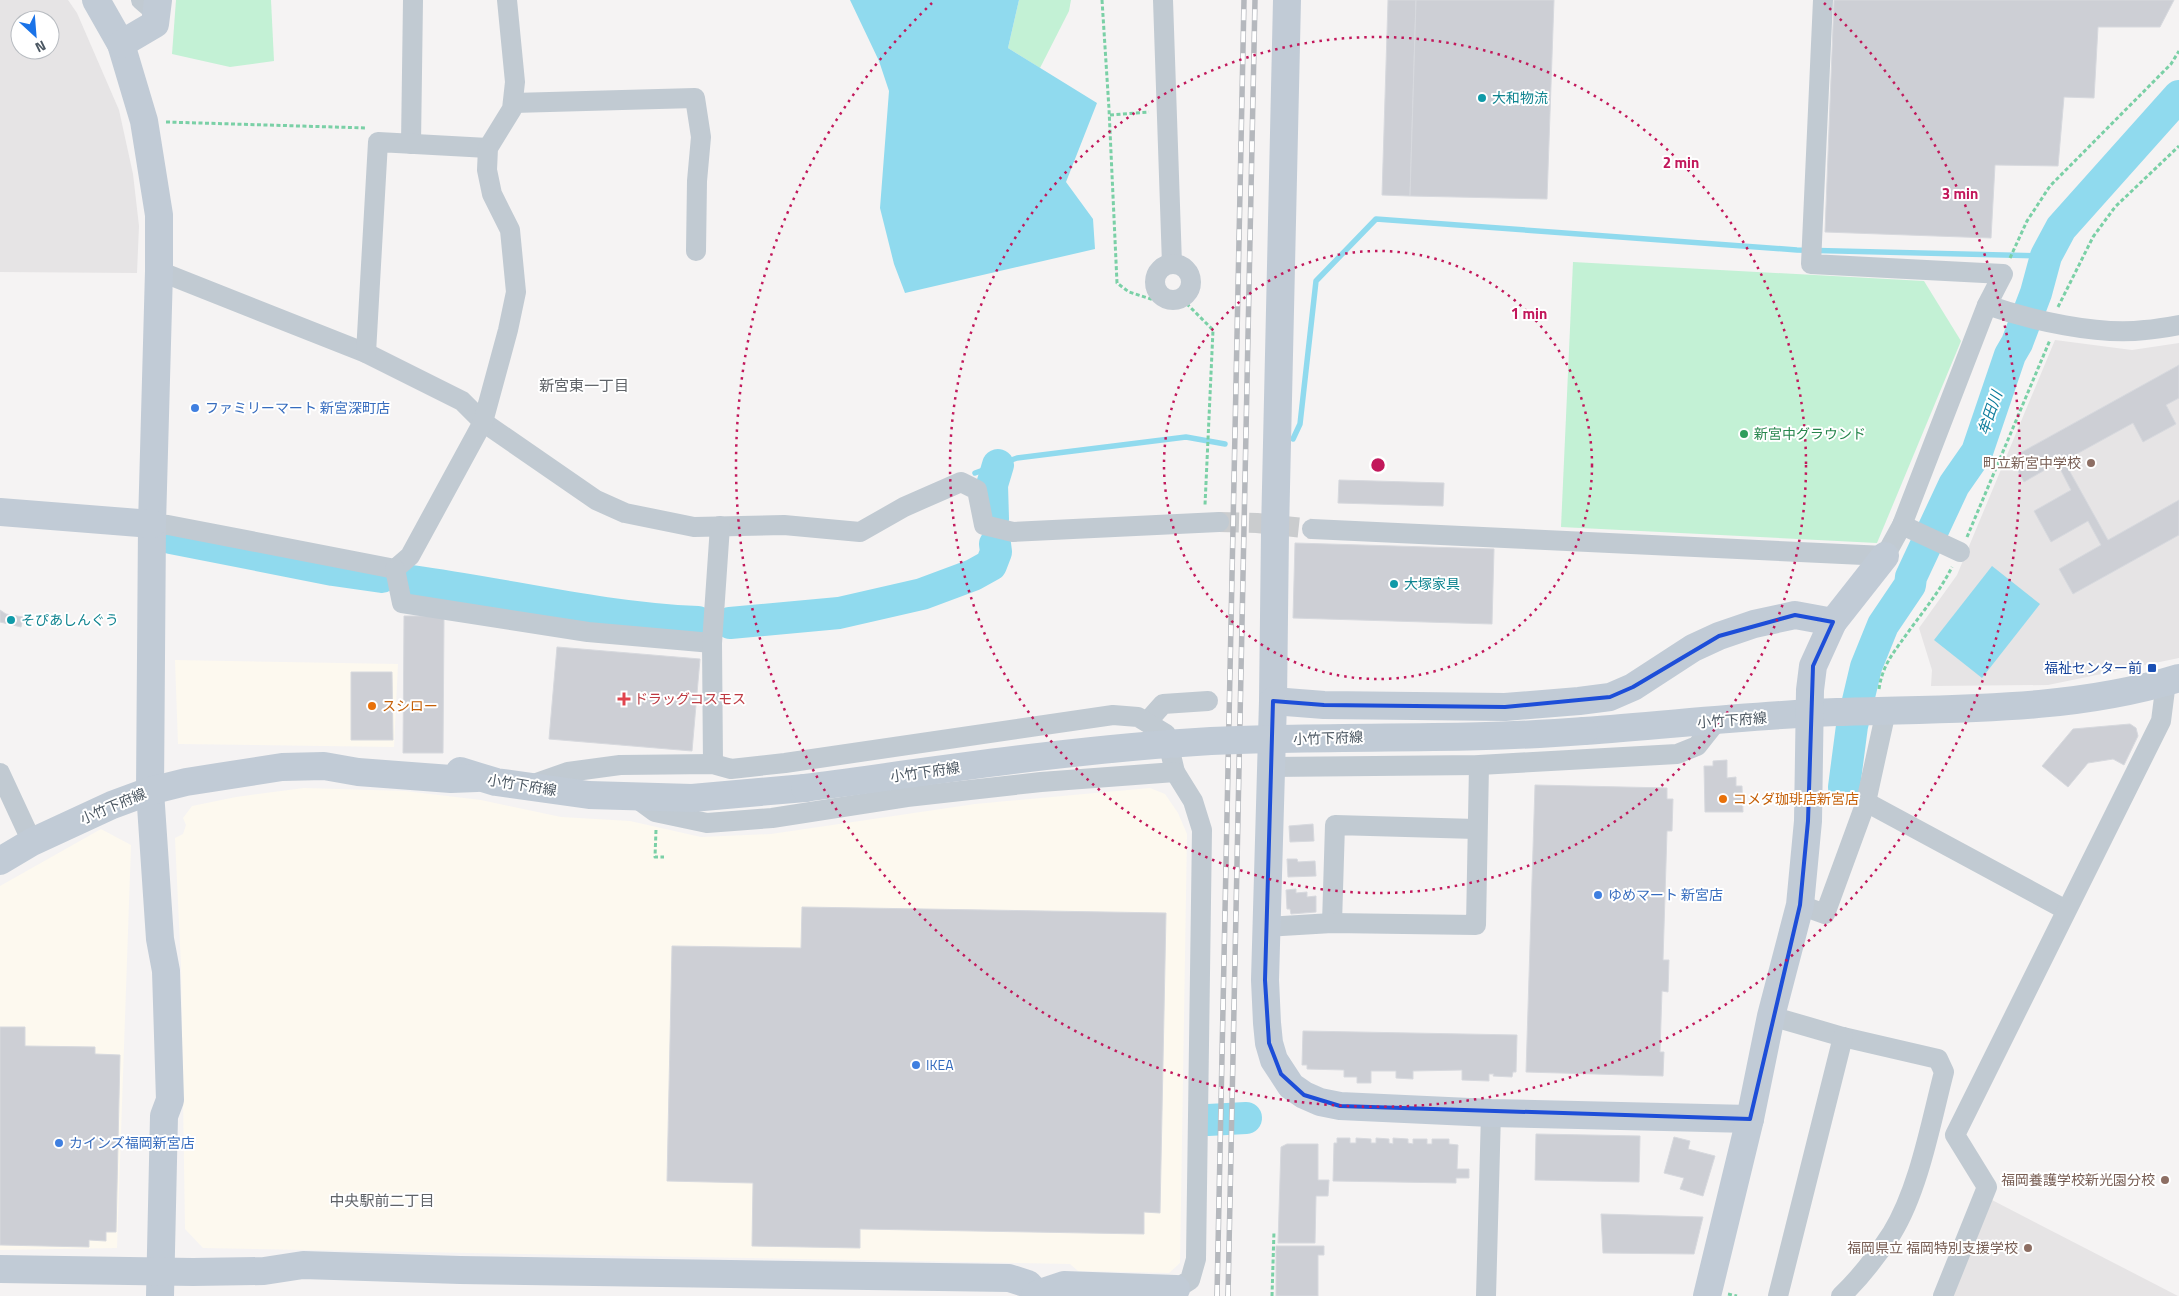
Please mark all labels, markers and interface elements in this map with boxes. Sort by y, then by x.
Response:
north arrow [10,10,60,60]
text: N [32,36,50,59]
place label: 大和物流 [1492,87,1548,108]
marker: 大和物流 [1476,92,1488,104]
text: 2 min [1663,151,1699,174]
text: 3 min [1942,182,1978,205]
text: 1 min [1511,302,1547,325]
district label: 新宮東一丁目 [539,374,629,397]
water label: 牟田川 [1971,386,2008,438]
place label: ファミリーマート 新宮深町店 [205,397,390,418]
marker: ファミリーマート 新宮深町店 [189,402,201,414]
place label: 新宮中グラウンド [1754,423,1866,444]
marker: 新宮中グラウンド [1738,428,1750,440]
place label: 町立新宮中学校 [1983,452,2081,473]
centre of rings [1369,456,1387,474]
marker: 町立新宮中学校 [2085,457,2097,469]
place label: 大塚家具 [1404,573,1460,594]
marker: 大塚家具 [1388,578,1400,590]
place label: そぴあしんぐう [21,609,119,630]
marker: そぴあしんぐう [5,614,17,626]
place label: 福祉センター前 [2044,657,2142,678]
marker: 福祉センター前 [2146,662,2158,674]
place label: ドラッグコスモス [634,688,746,709]
marker: ドラッグコスモス [618,693,630,705]
place label: スシロー [382,695,438,716]
marker: スシロー [366,700,378,712]
street label: 小竹下府線 [1696,707,1768,732]
street label: 小竹下府線 [1293,726,1363,749]
street label: 小竹下府線 [889,756,961,787]
street label: 小竹下府線 [486,769,558,800]
street label: 小竹下府線 [76,782,149,829]
place label: コメダ珈琲店新宮店 [1733,788,1859,809]
marker: コメダ珈琲店新宮店 [1717,793,1729,805]
place label: ゆめマート 新宮店 [1608,884,1723,905]
marker: ゆめマート 新宮店 [1592,889,1604,901]
place label: IKEA [926,1054,954,1075]
marker: IKEA [910,1059,922,1071]
place label: カインズ福岡新宮店 [69,1132,195,1153]
marker: カインズ福岡新宮店 [53,1137,65,1149]
place label: 福岡養護学校新光園分校 [2001,1169,2155,1190]
marker: 福岡養護学校新光園分校 [2159,1174,2171,1186]
district label: 中央駅前二丁目 [329,1189,435,1212]
place label: 福岡県立 福岡特別支援学校 [1847,1237,2018,1258]
marker: 福岡県立 福岡特別支援学校 [2022,1242,2034,1254]

